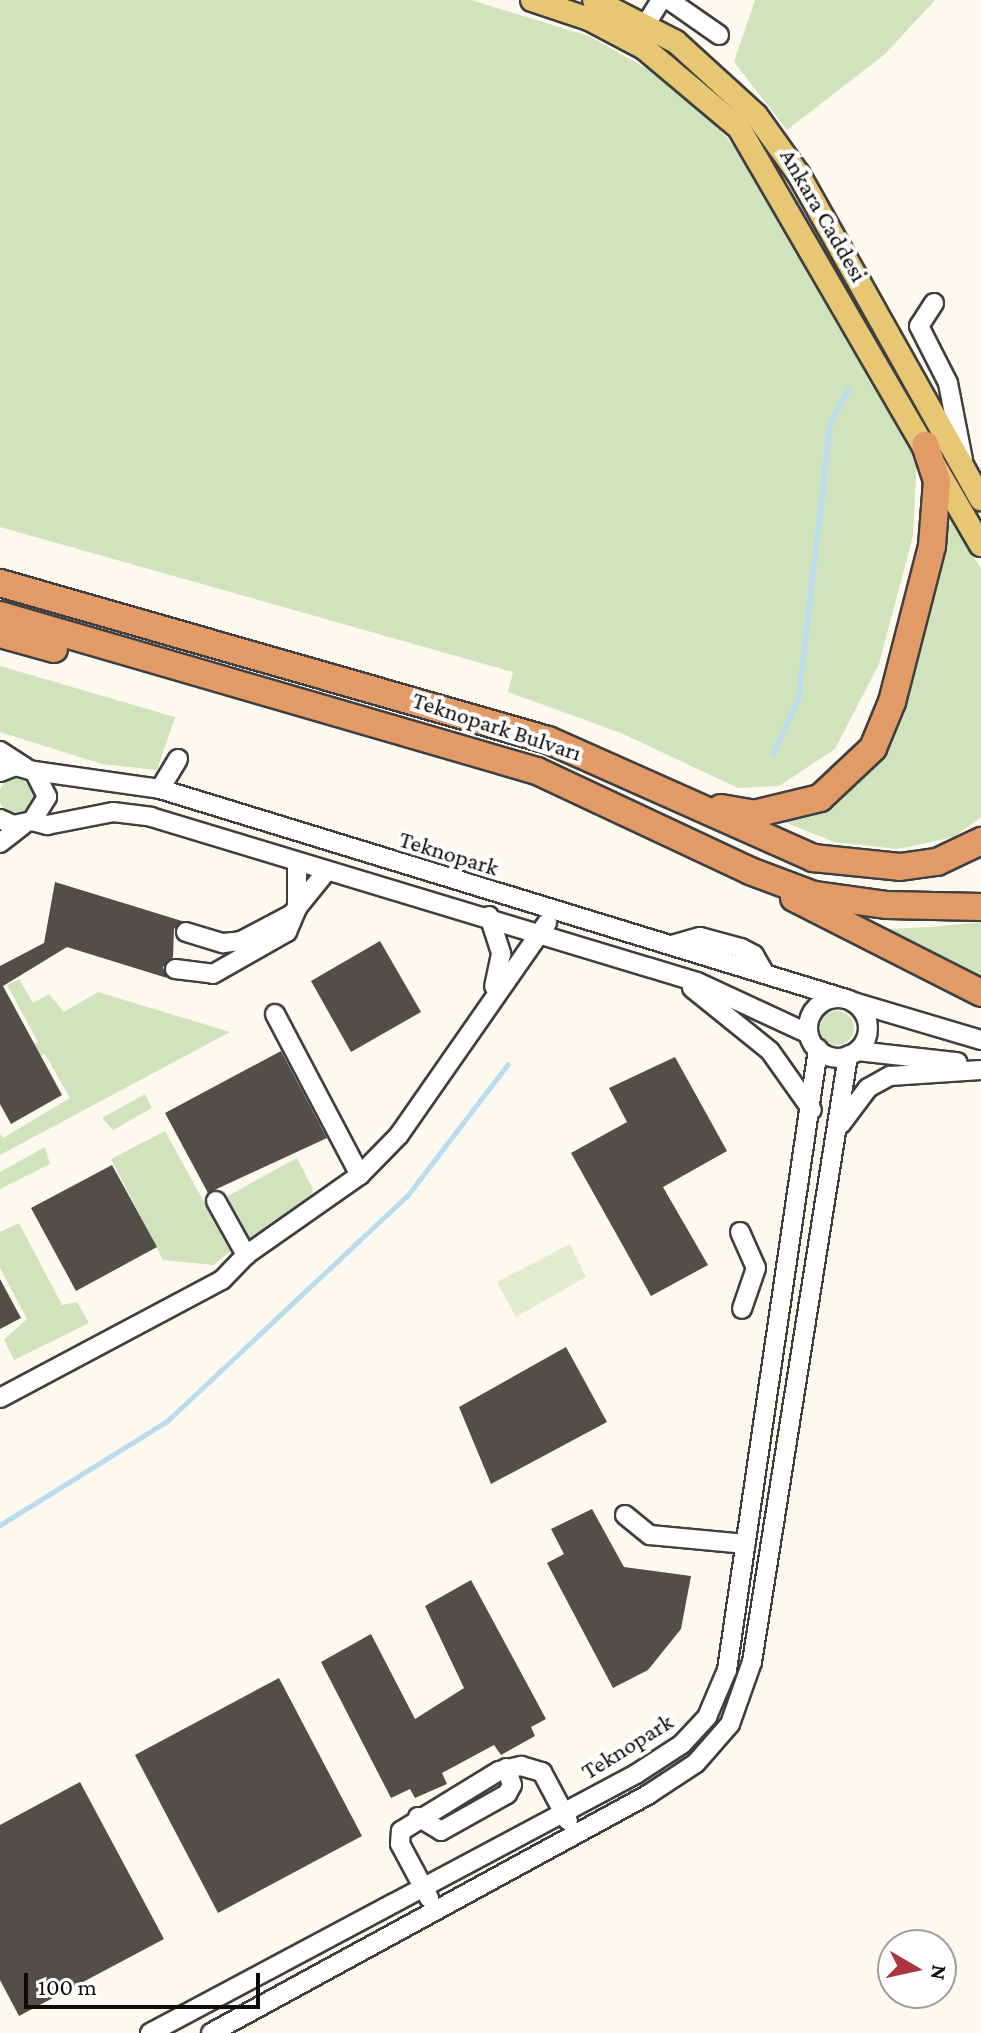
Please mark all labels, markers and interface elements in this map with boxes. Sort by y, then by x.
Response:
street label: Ankara Caddesi [774,143,874,287]
street label: Teknopark Bulvarı [409,685,585,767]
street label: Teknopark [396,824,502,882]
street label: Teknopark [576,1707,678,1785]
north arrow [877,1929,957,2009]
scale bar [28,1957,264,2007]
text: N [926,1963,953,1982]
text: 100 m [38,1973,97,2000]

